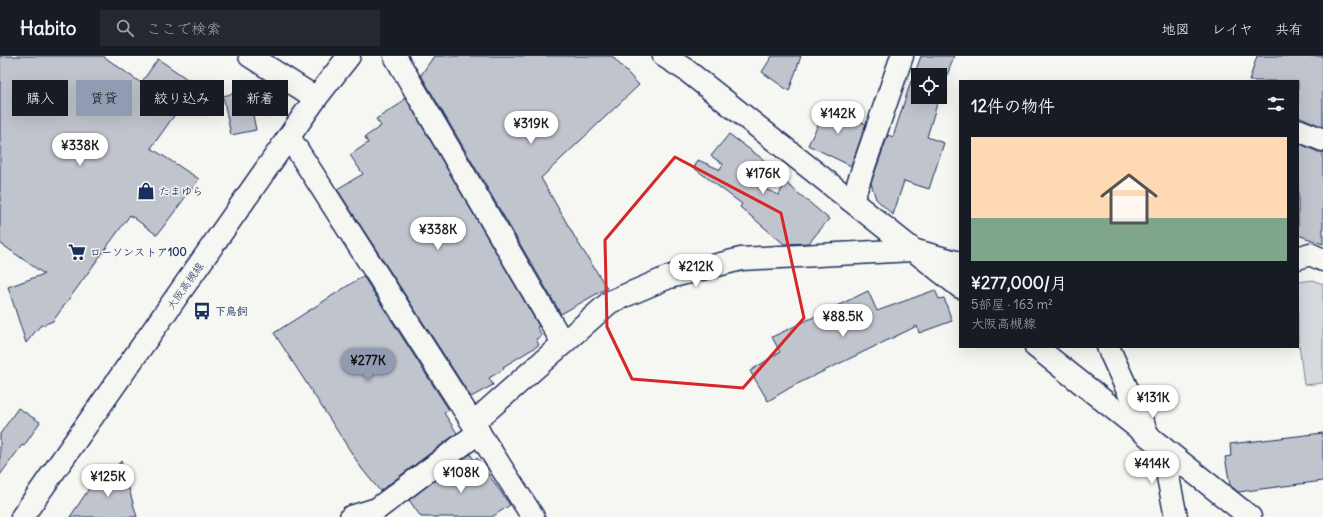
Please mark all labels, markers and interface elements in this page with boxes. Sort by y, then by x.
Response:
search box [100,10,380,46]
text: Habito [20,16,76,40]
icon: search [114,17,136,39]
text: ここで検索 [146,19,221,38]
text: 地図 [1162,20,1190,38]
text: レイヤ [1212,20,1253,38]
text: 共有 [1275,20,1303,38]
map controls [911,68,947,104]
button: locate [911,68,947,104]
chip: 購入 [12,80,68,116]
chip: 賃貸 [76,80,132,116]
chip: 絞り込み [140,80,224,116]
chip: 新着 [232,80,288,116]
icon: filters [1265,93,1287,115]
text: 12件の物件 [971,95,1055,117]
pin: ¥142K [810,101,866,135]
text: ¥142K [820,105,856,122]
pin: ¥319K [503,111,559,145]
text: ¥319K [513,115,549,132]
pin: ¥338K [52,133,108,167]
text: ¥338K [61,137,99,154]
pin: ¥176K [735,161,791,195]
icon: home [1093,163,1165,235]
text: ¥176K [746,165,780,182]
shop icon: たまゆら [136,181,156,201]
place label: たまゆら [159,184,203,198]
pin: ¥338K [410,217,466,251]
text: ¥338K [419,221,457,238]
supermarket icon: ローソンストア100 [67,242,87,262]
place label: ローソンストア100 [90,245,187,259]
pin: ¥212K [668,254,724,288]
text: ¥212K [678,258,714,275]
street label: 大阪高槻線 [163,259,207,313]
text: ¥277,000/月 [971,272,1067,294]
text: 5部屋 · 163 m² [971,296,1053,313]
bus stop icon: 下鳥飼 [192,301,212,321]
place label: 下鳥飼 [215,304,248,318]
pin: ¥88.5K [810,304,876,338]
text: ¥88.5K [823,308,863,325]
text: 大阪高槻線 [971,315,1036,332]
pin: ¥277K [340,348,396,382]
text: ¥277K [350,352,386,369]
pin: ¥131K [1125,385,1181,419]
text: ¥131K [1136,389,1170,406]
pin: ¥414K [1124,451,1180,485]
text: ¥414K [1134,455,1170,472]
pin: ¥108K [433,460,489,494]
pin: ¥125K [80,464,136,498]
text: ¥108K [443,464,479,481]
text: ¥125K [90,468,126,485]

